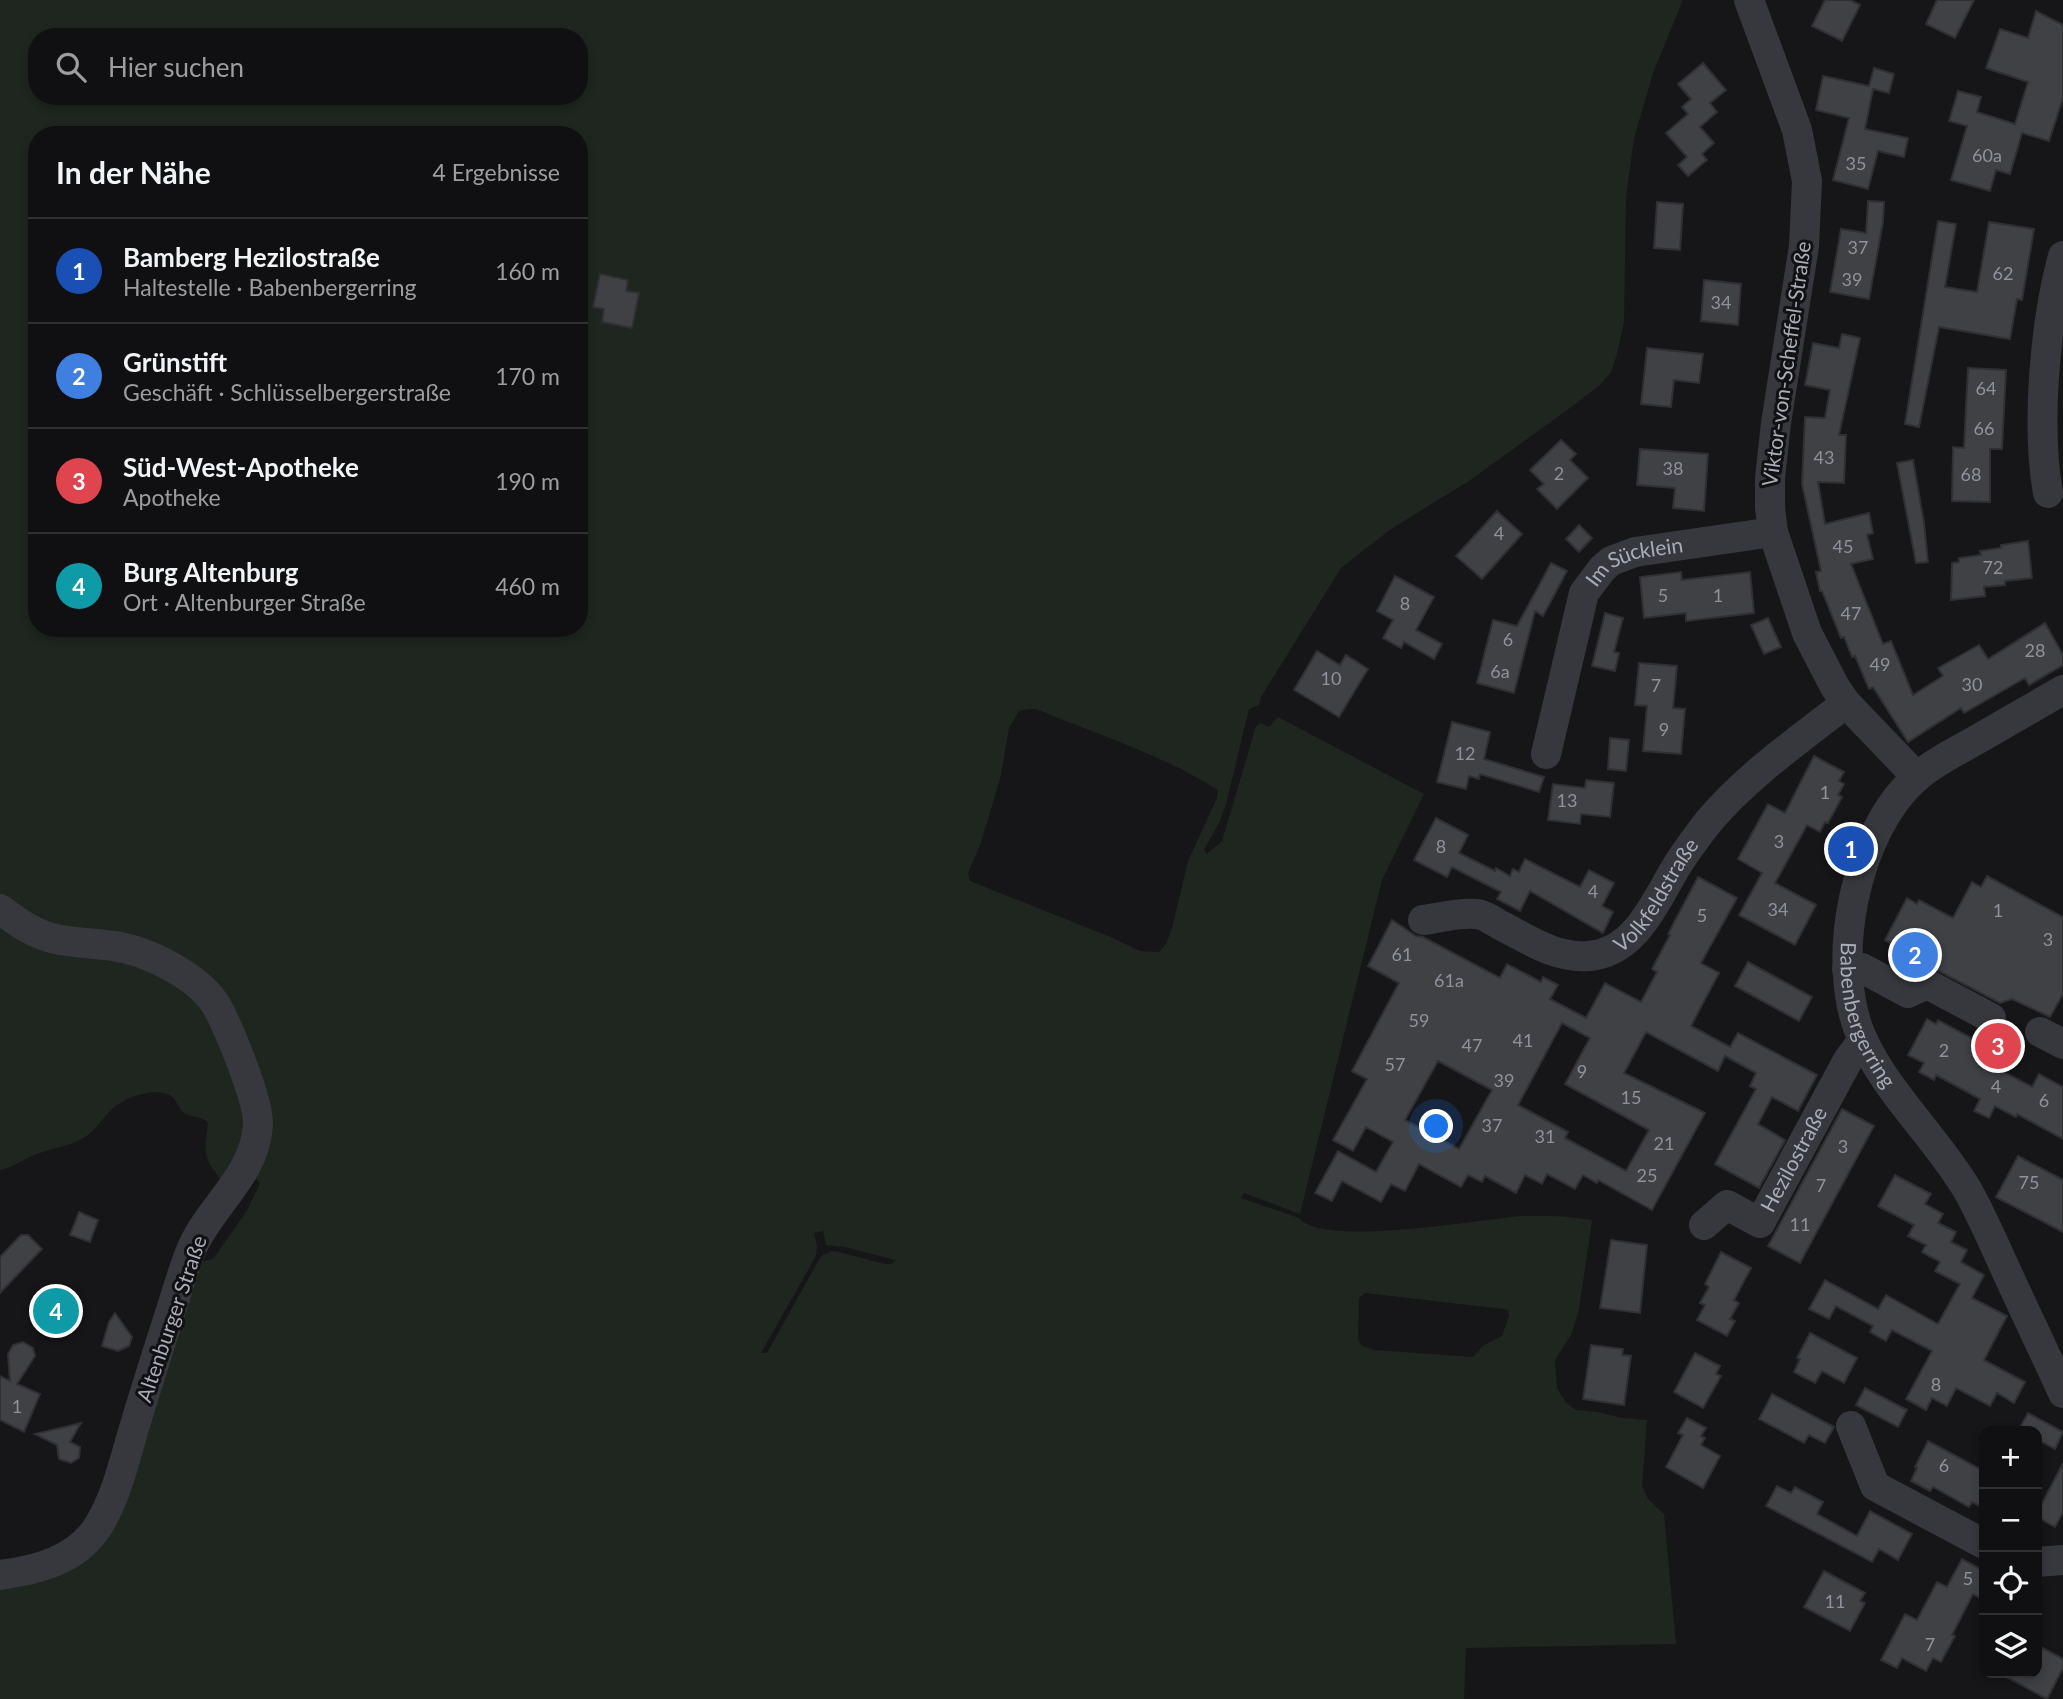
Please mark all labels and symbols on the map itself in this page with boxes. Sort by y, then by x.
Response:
house number: 60a [1972,144,2002,166]
house number: 35 [1846,152,1866,174]
house number: 37 [1848,236,1868,258]
street label: Viktor-von-Scheffel-Straße [1756,240,1815,488]
house number: 62 [1993,262,2013,284]
house number: 39 [1842,268,1862,290]
house number: 34 [1711,291,1731,313]
house number: 64 [1976,377,1996,399]
house number: 66 [1974,417,1994,439]
house number: 43 [1814,446,1834,468]
house number: 38 [1663,457,1683,479]
house number: 2 [1554,462,1564,484]
house number: 68 [1961,463,1981,485]
house number: 4 [1494,522,1504,544]
street label: Im Sücklein [1579,531,1684,591]
house number: 45 [1833,535,1853,557]
house number: 72 [1983,556,2003,578]
house number: 5 [1658,584,1668,606]
house number: 1 [1713,584,1723,606]
house number: 8 [1400,592,1410,614]
house number: 47 [1841,602,1861,624]
house number: 6 [1503,628,1513,650]
house number: 28 [2025,639,2045,661]
house number: 49 [1870,653,1890,675]
house number: 6a [1490,660,1510,682]
house number: 10 [1321,667,1341,689]
house number: 30 [1962,673,1982,695]
house number: 7 [1651,674,1661,696]
house number: 9 [1659,718,1669,740]
house number: 12 [1455,742,1475,764]
house number: 1 [1820,781,1830,803]
house number: 13 [1557,789,1577,811]
pin: 1 [1828,823,1874,875]
house number: 3 [1774,830,1784,852]
street label: Volkfeldstraße [1608,833,1703,956]
house number: 8 [1436,835,1446,857]
house number: 4 [1588,880,1598,902]
house number: 34 [1768,898,1788,920]
house number: 1 [1993,899,2003,921]
house number: 5 [1697,904,1707,926]
house number: 3 [2043,928,2053,950]
pin: 2 [1892,929,1938,981]
street label: Babenbergerring [1836,942,1902,1092]
house number: 61 [1392,943,1412,965]
house number: 61a [1434,969,1464,991]
house number: 59 [1409,1009,1429,1031]
pin: 3 [1975,1020,2021,1072]
house number: 41 [1513,1029,1533,1051]
house number: 47 [1462,1034,1482,1056]
house number: 2 [1939,1039,1949,1061]
house number: 57 [1385,1053,1405,1075]
house number: 9 [1577,1060,1587,1082]
house number: 39 [1494,1069,1514,1091]
house number: 4 [1991,1075,2001,1097]
house number: 15 [1621,1086,1641,1108]
house number: 6 [2039,1089,2049,1111]
street label: Hezilostraße [1754,1102,1831,1216]
your location [1419,1109,1453,1143]
house number: 37 [1482,1114,1502,1136]
house number: 31 [1535,1125,1555,1147]
house number: 21 [1654,1132,1674,1154]
house number: 3 [1838,1135,1848,1157]
house number: 25 [1637,1164,1657,1186]
house number: 75 [2019,1171,2039,1193]
house number: 7 [1816,1174,1826,1196]
house number: 11 [1790,1213,1810,1235]
street label: Altenburger Straße [130,1232,211,1405]
pin: 4 [33,1285,79,1337]
house number: 8 [1931,1373,1941,1395]
house number: 1 [12,1395,22,1417]
house number: 6 [1939,1454,1949,1476]
house number: 5 [1963,1567,1973,1589]
house number: 11 [1825,1590,1845,1612]
house number: 7 [1925,1633,1935,1655]

